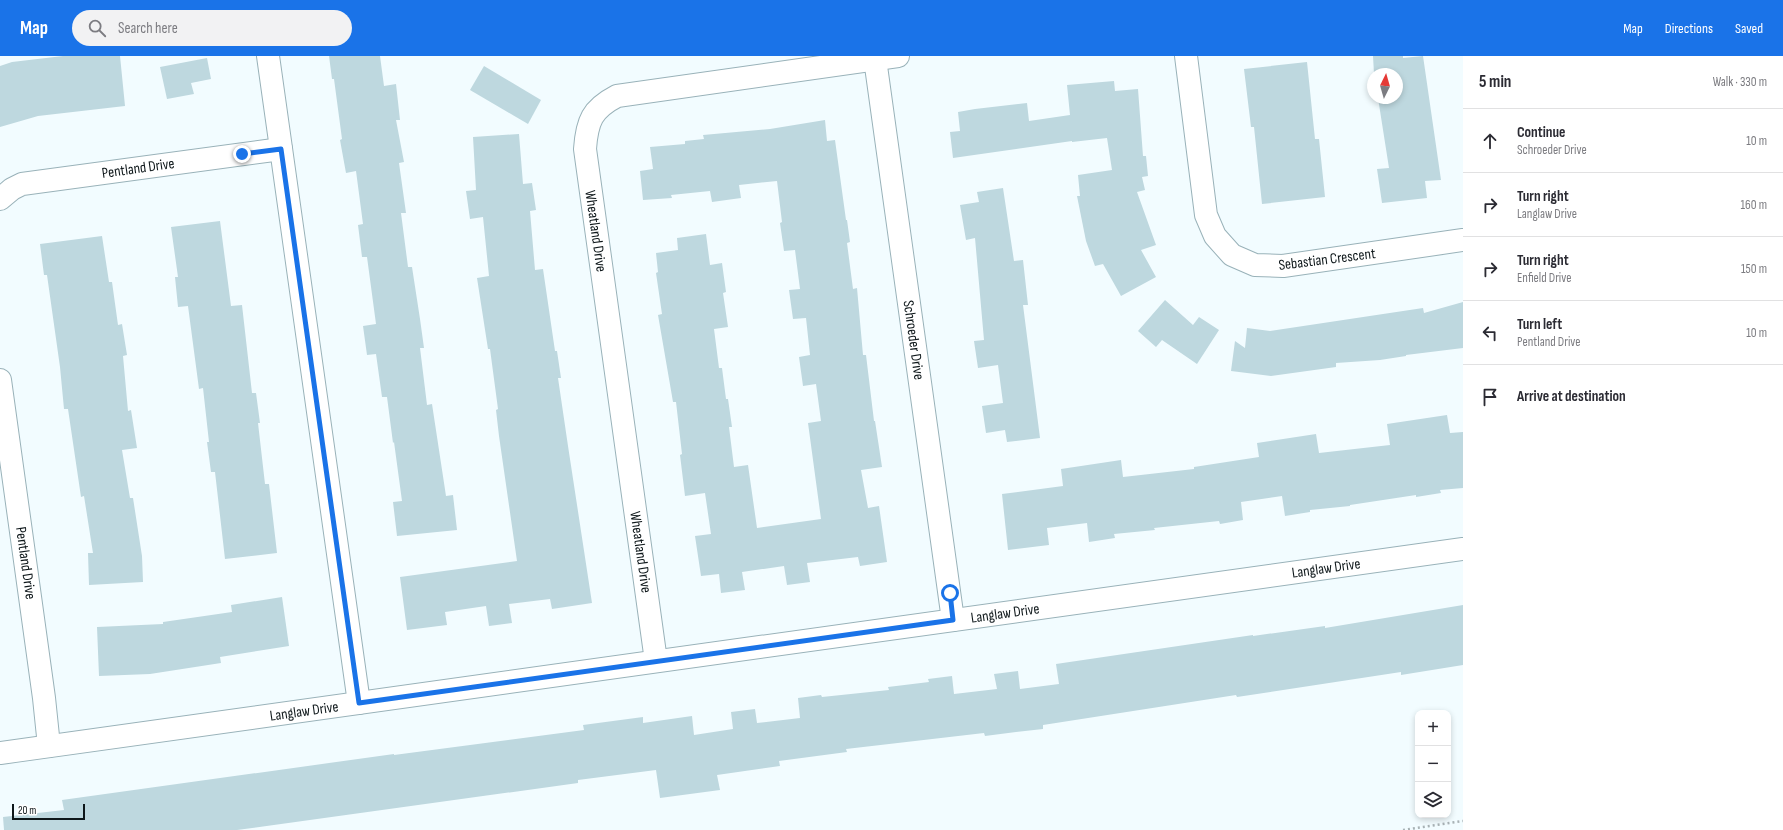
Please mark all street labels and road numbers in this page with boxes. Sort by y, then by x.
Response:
street label: Pentland Drive [100,154,176,183]
street label: Wheatland Drive [580,189,611,273]
street label: Sebastian Crescent [1278,244,1377,275]
street label: Schroeder Drive [899,299,929,381]
street label: Wheatland Drive [625,510,656,594]
street label: Pentland Drive [11,525,40,601]
street label: Langlaw Drive [1290,554,1362,583]
street label: Langlaw Drive [969,599,1041,628]
street label: Langlaw Drive [268,697,340,726]

